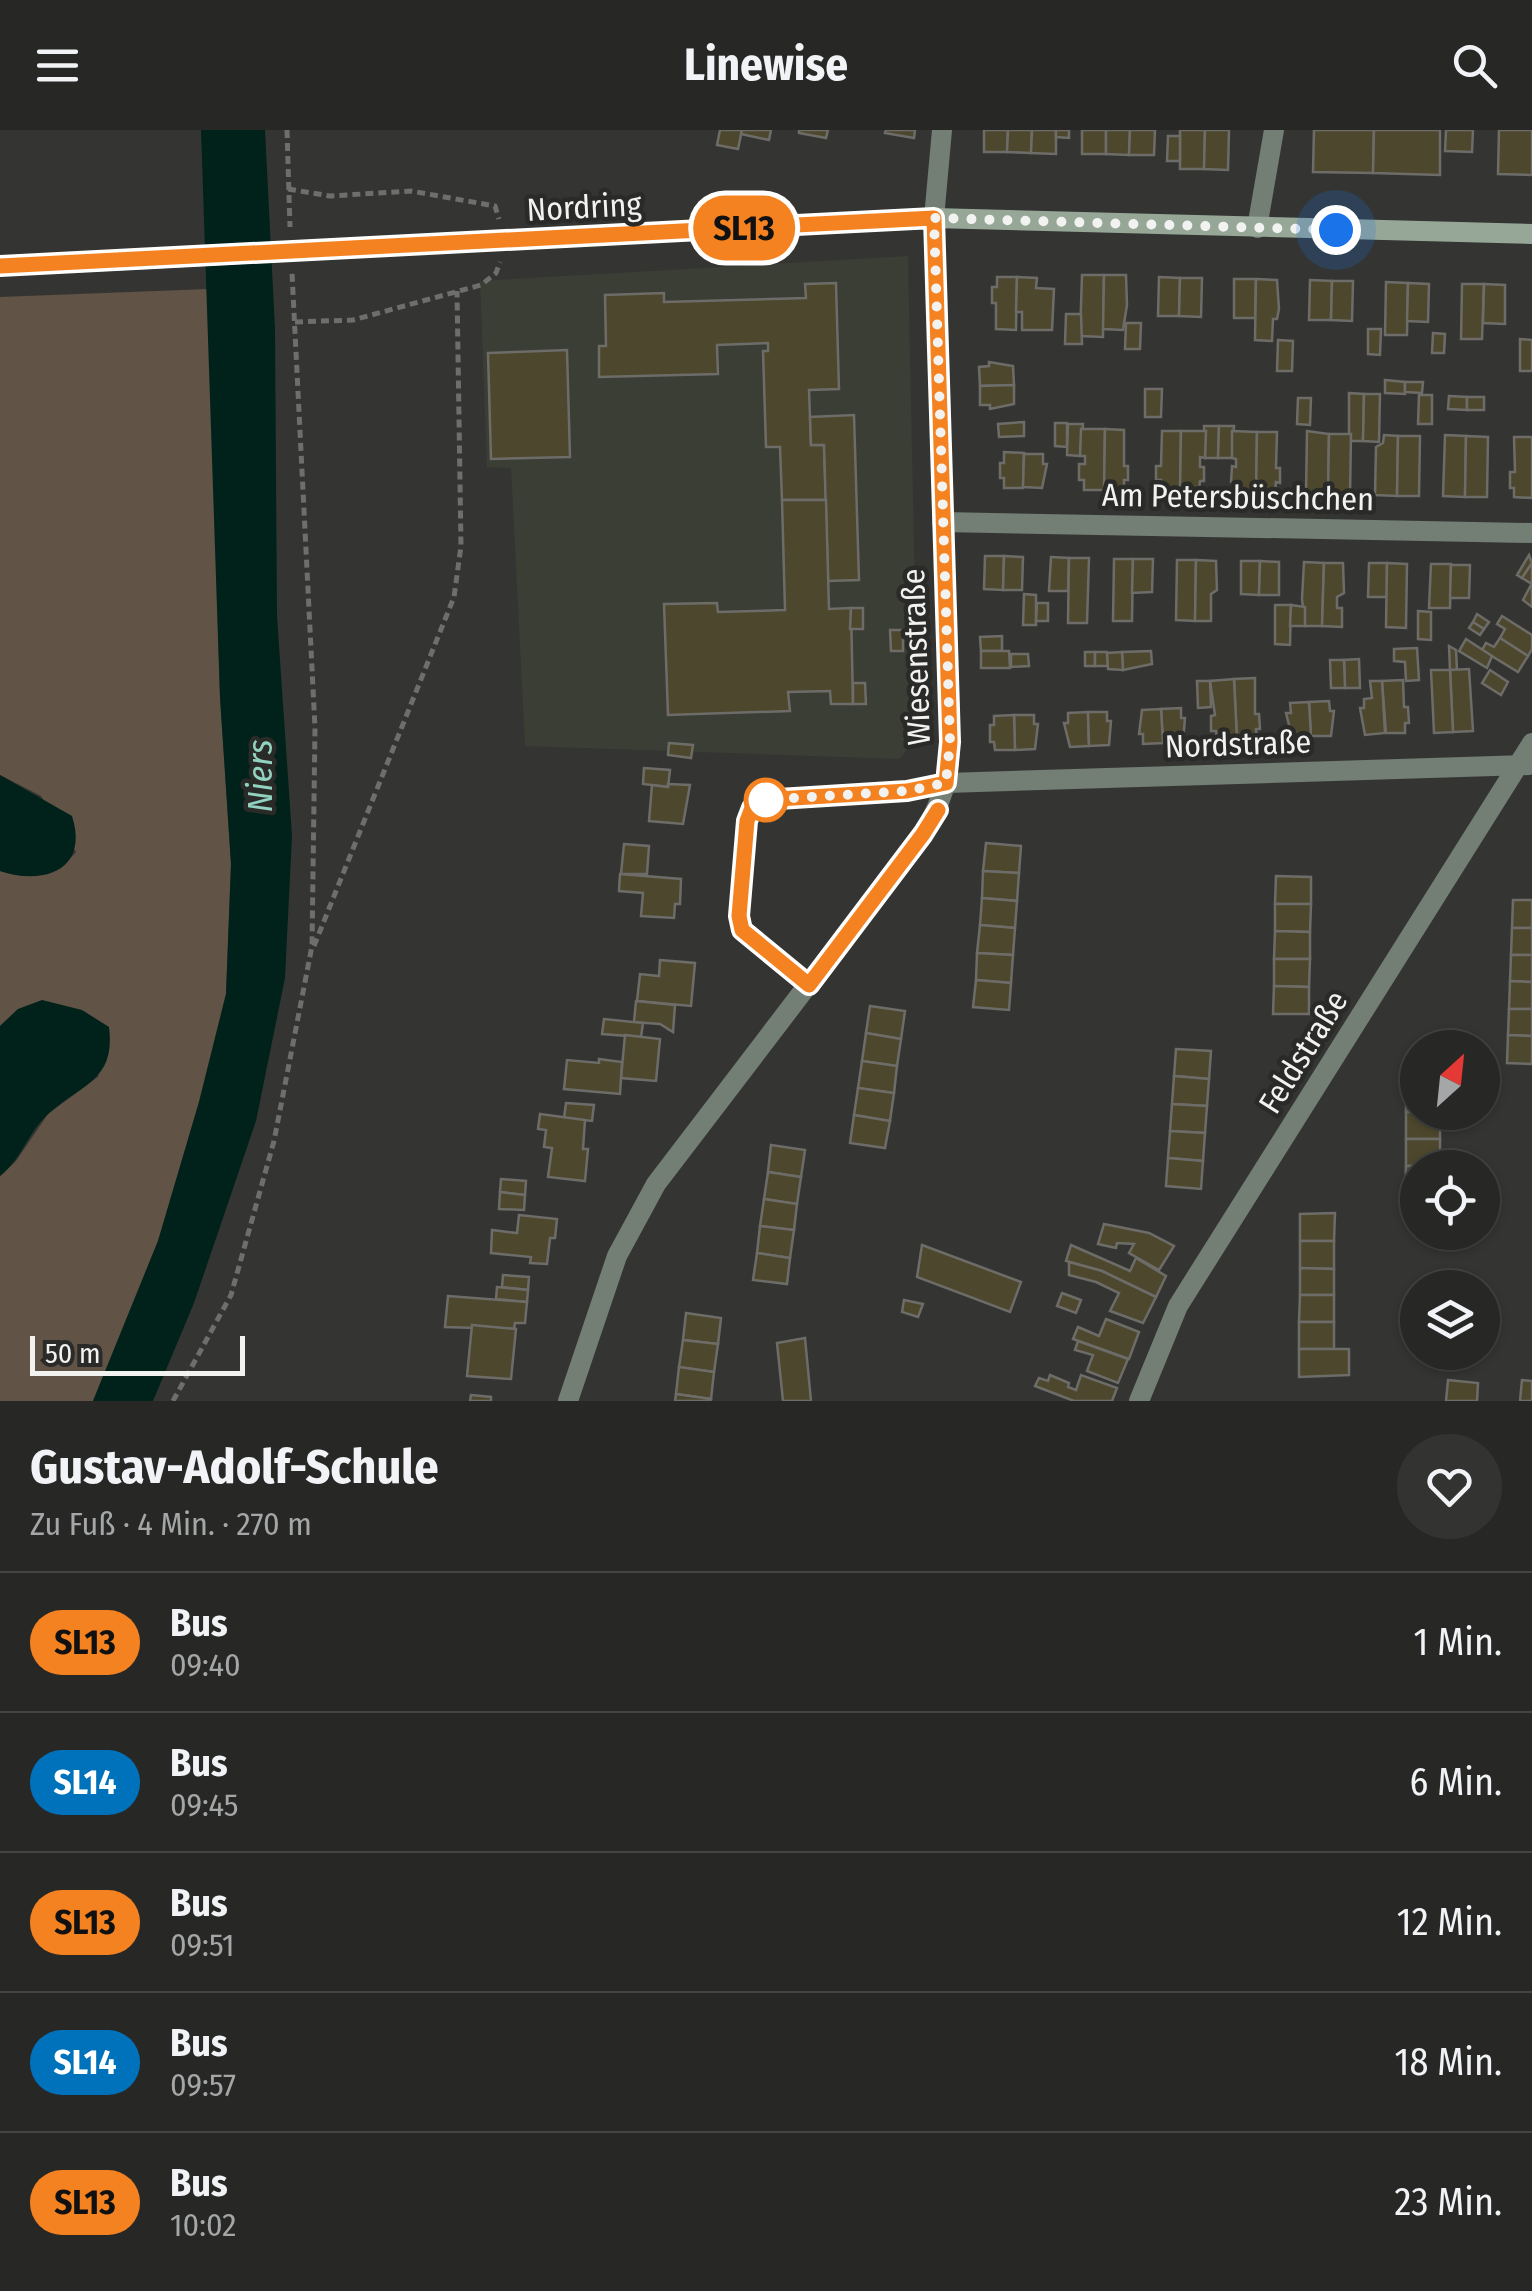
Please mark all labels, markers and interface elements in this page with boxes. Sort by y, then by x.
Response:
icon: menu [30,38,85,93]
text: Linewise [684,38,848,92]
icon: search [1447,38,1502,93]
street label: Nordring [526,185,642,229]
line badge: SL13 [674,196,814,260]
your location [1311,205,1361,255]
text: SL13 [713,207,775,249]
street label: Am Petersbüschchen [1102,476,1374,518]
street label: Wiesenstraße [894,568,938,746]
street label: Nordstraße [1164,722,1312,766]
water label: Niers [239,739,281,813]
unlabelled marker [745,779,787,821]
street label: Feldstraße [1251,984,1355,1120]
north arrow [1400,1030,1500,1130]
map controls [1400,1030,1500,1370]
button: locate [1400,1150,1500,1250]
button: layers [1400,1270,1500,1370]
scale bar [30,1331,245,1376]
text: 50 m [45,1337,101,1370]
button: heart [1397,1434,1502,1539]
text: Gustav-Adolf-Schule [30,1438,439,1496]
text: Zu Fuß · 4 Min. · 270 m [30,1505,312,1543]
text: Bus [170,1600,228,1646]
text: 1 Min. [1414,1619,1502,1665]
text: SL13 [54,1621,116,1663]
text: 09:40 [170,1646,241,1684]
text: Bus [170,1740,228,1786]
text: 6 Min. [1410,1759,1502,1805]
text: SL14 [53,1761,117,1803]
text: 09:45 [170,1786,238,1824]
text: Bus [170,1880,228,1926]
text: 12 Min. [1397,1899,1502,1945]
text: SL13 [54,1901,116,1943]
text: 09:51 [170,1926,234,1964]
text: Bus [170,2020,228,2066]
text: 18 Min. [1395,2039,1502,2085]
text: SL14 [53,2041,117,2083]
text: 09:57 [170,2066,236,2104]
text: Bus [170,2160,228,2206]
text: 23 Min. [1395,2179,1502,2225]
text: SL13 [54,2181,116,2223]
text: 10:02 [170,2206,236,2244]

